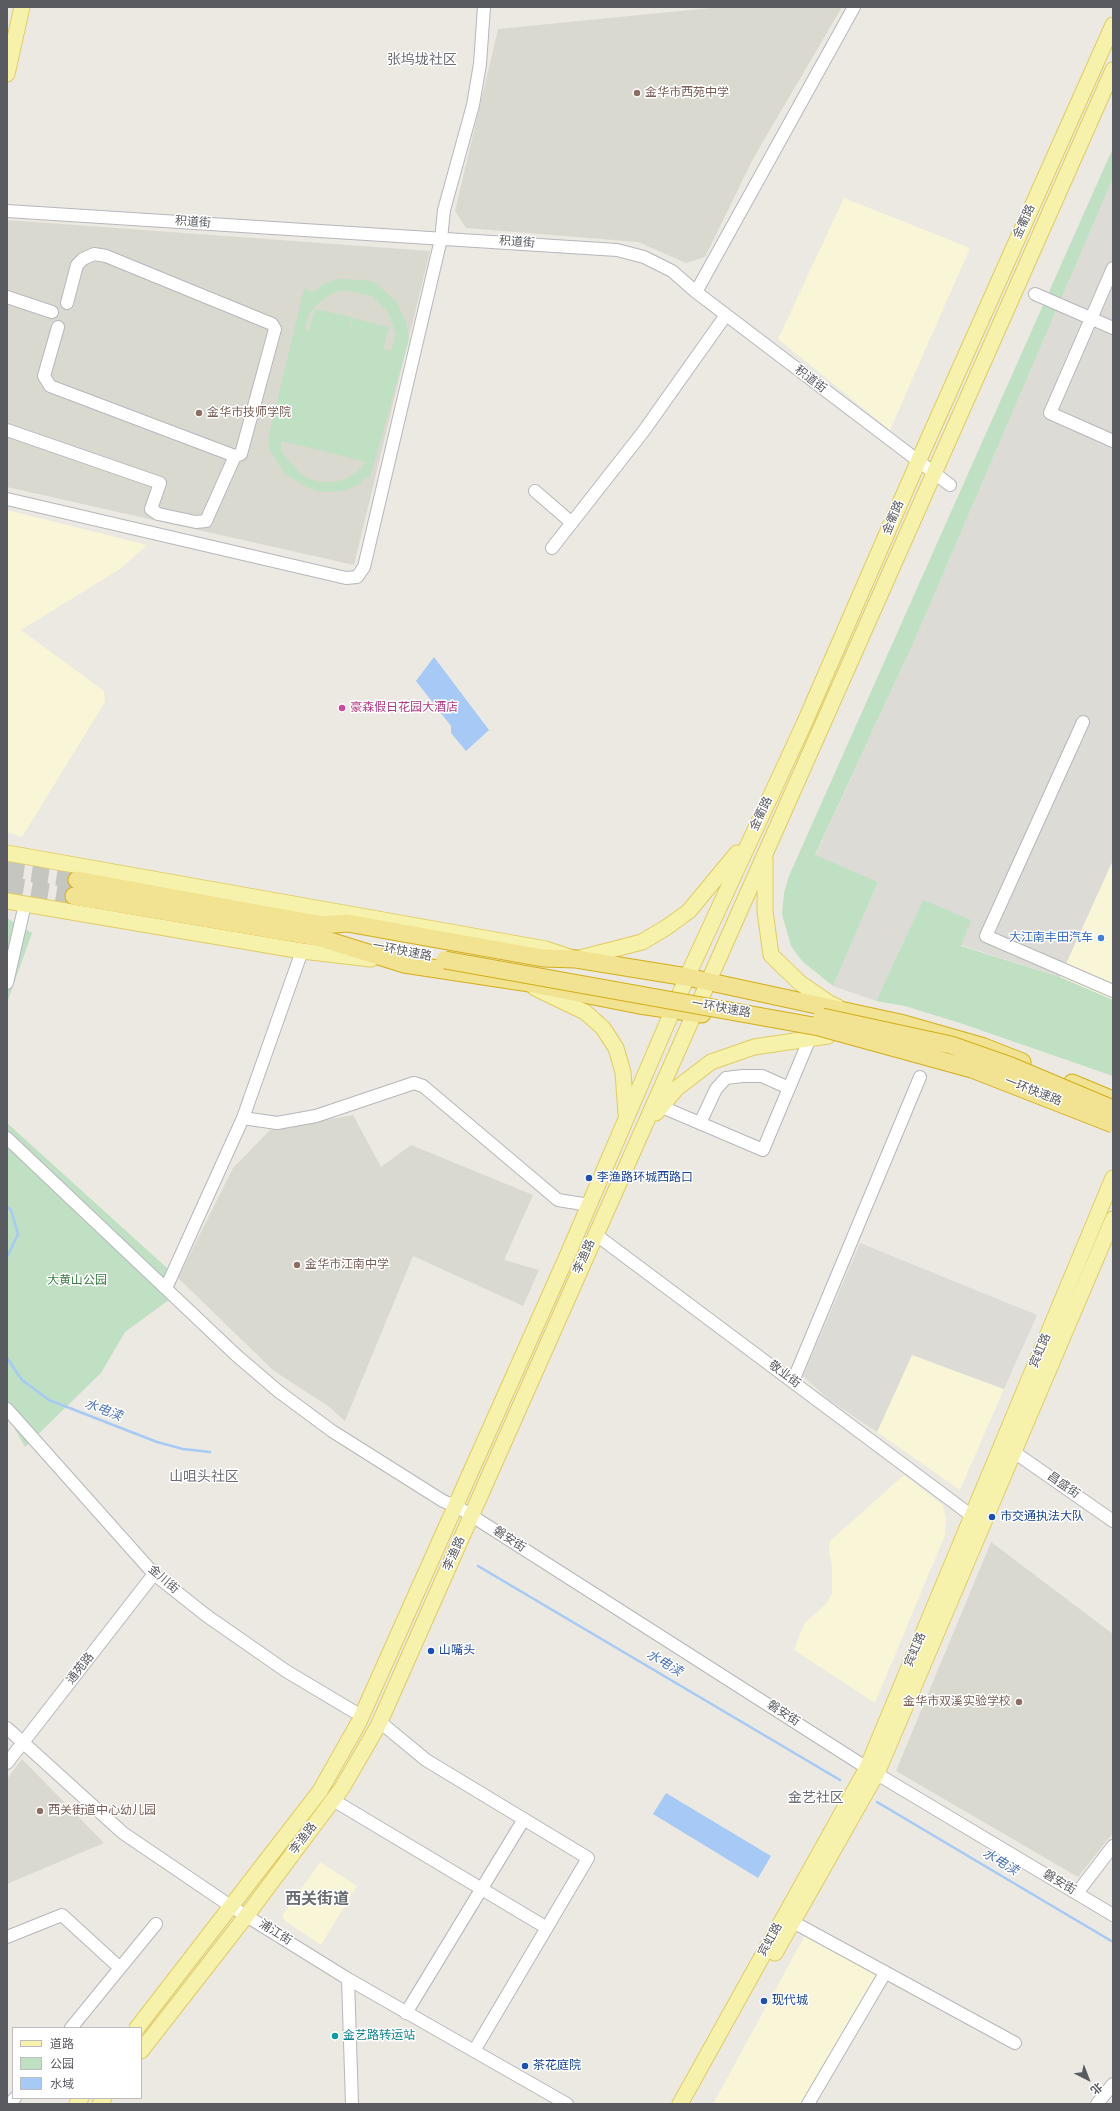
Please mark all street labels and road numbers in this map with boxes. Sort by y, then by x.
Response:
street label: 金衢路 [1011,203,1039,241]
street label: 积道街 [175,215,211,231]
street label: 积道街 [499,235,535,251]
street label: 积道街 [791,363,829,397]
street label: 金衢路 [880,499,908,537]
street label: 金衢路 [748,795,776,833]
street label: 一环快速路 [371,939,433,965]
street label: 一环快速路 [690,997,752,1021]
street label: 一环快速路 [1002,1075,1064,1109]
street label: 李渔路 [571,1238,599,1276]
street label: 宾虹路 [1027,1332,1055,1370]
street label: 敬业街 [765,1358,803,1392]
street label: 昌盛街 [1044,1470,1082,1502]
street label: 磐安街 [490,1524,528,1556]
street label: 李渔路 [441,1535,469,1573]
street label: 金川街 [145,1563,181,1597]
street label: 宾虹路 [902,1631,930,1669]
street label: 通苑路 [64,1650,98,1688]
street label: 磐安街 [764,1698,802,1730]
street label: 李渔路 [287,1820,321,1858]
street label: 磐安街 [1040,1868,1078,1898]
street label: 浦江街 [256,1917,294,1949]
street label: 宾虹路 [756,1921,786,1959]

